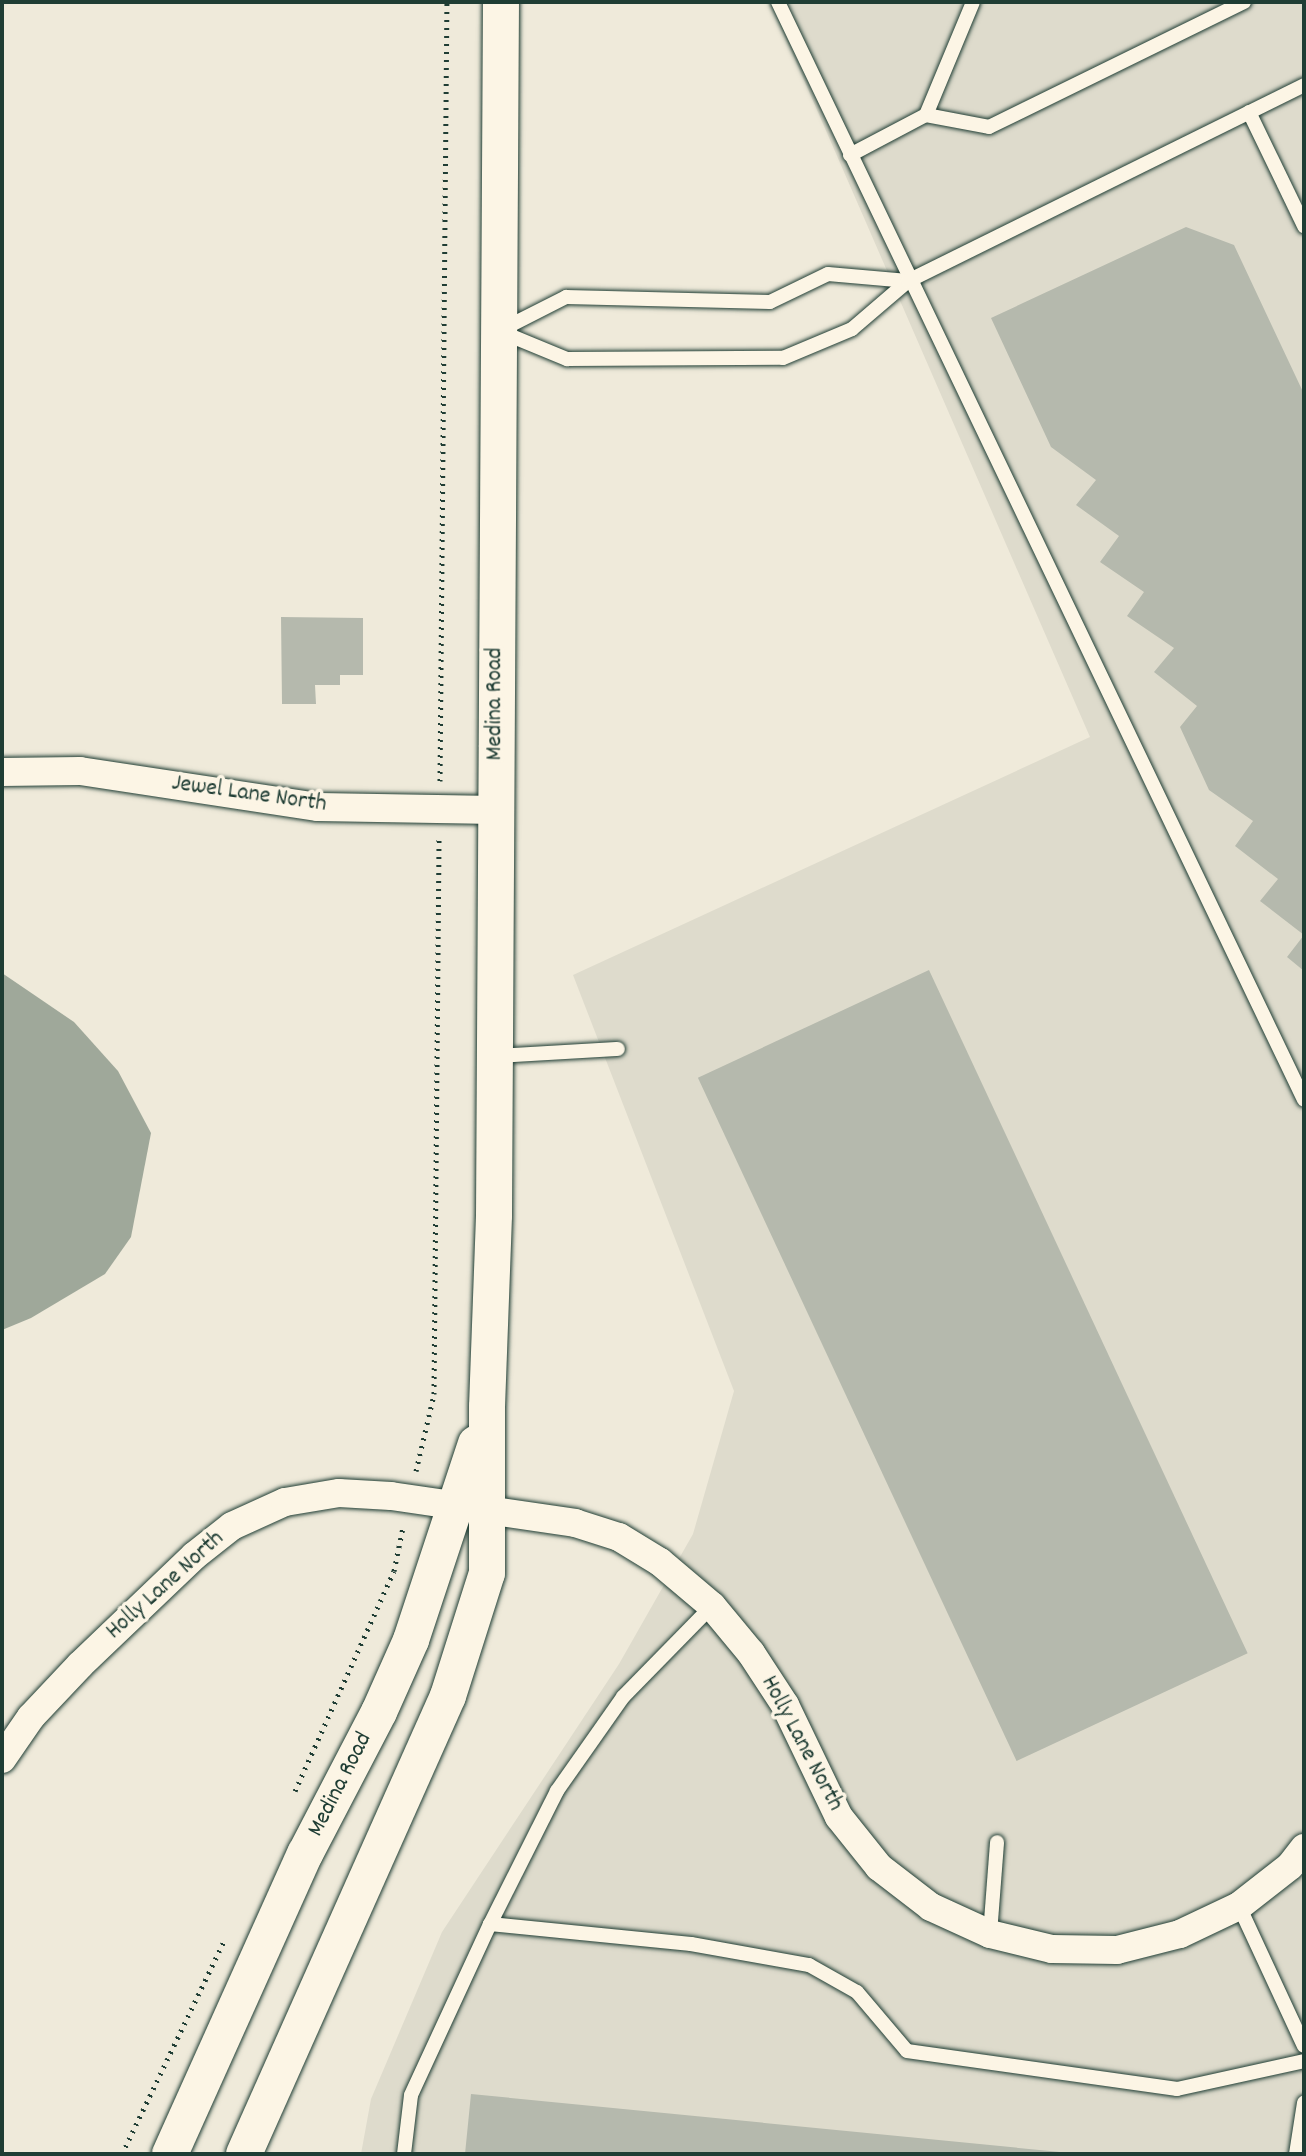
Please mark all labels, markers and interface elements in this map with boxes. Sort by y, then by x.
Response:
street label: Medina Road [482,648,510,760]
street label: Jewel Lane North [170,770,328,820]
street label: Holly Lane North [101,1525,231,1647]
street label: Holly Lane North [753,1671,849,1817]
street label: Medina Road [303,1728,379,1842]

